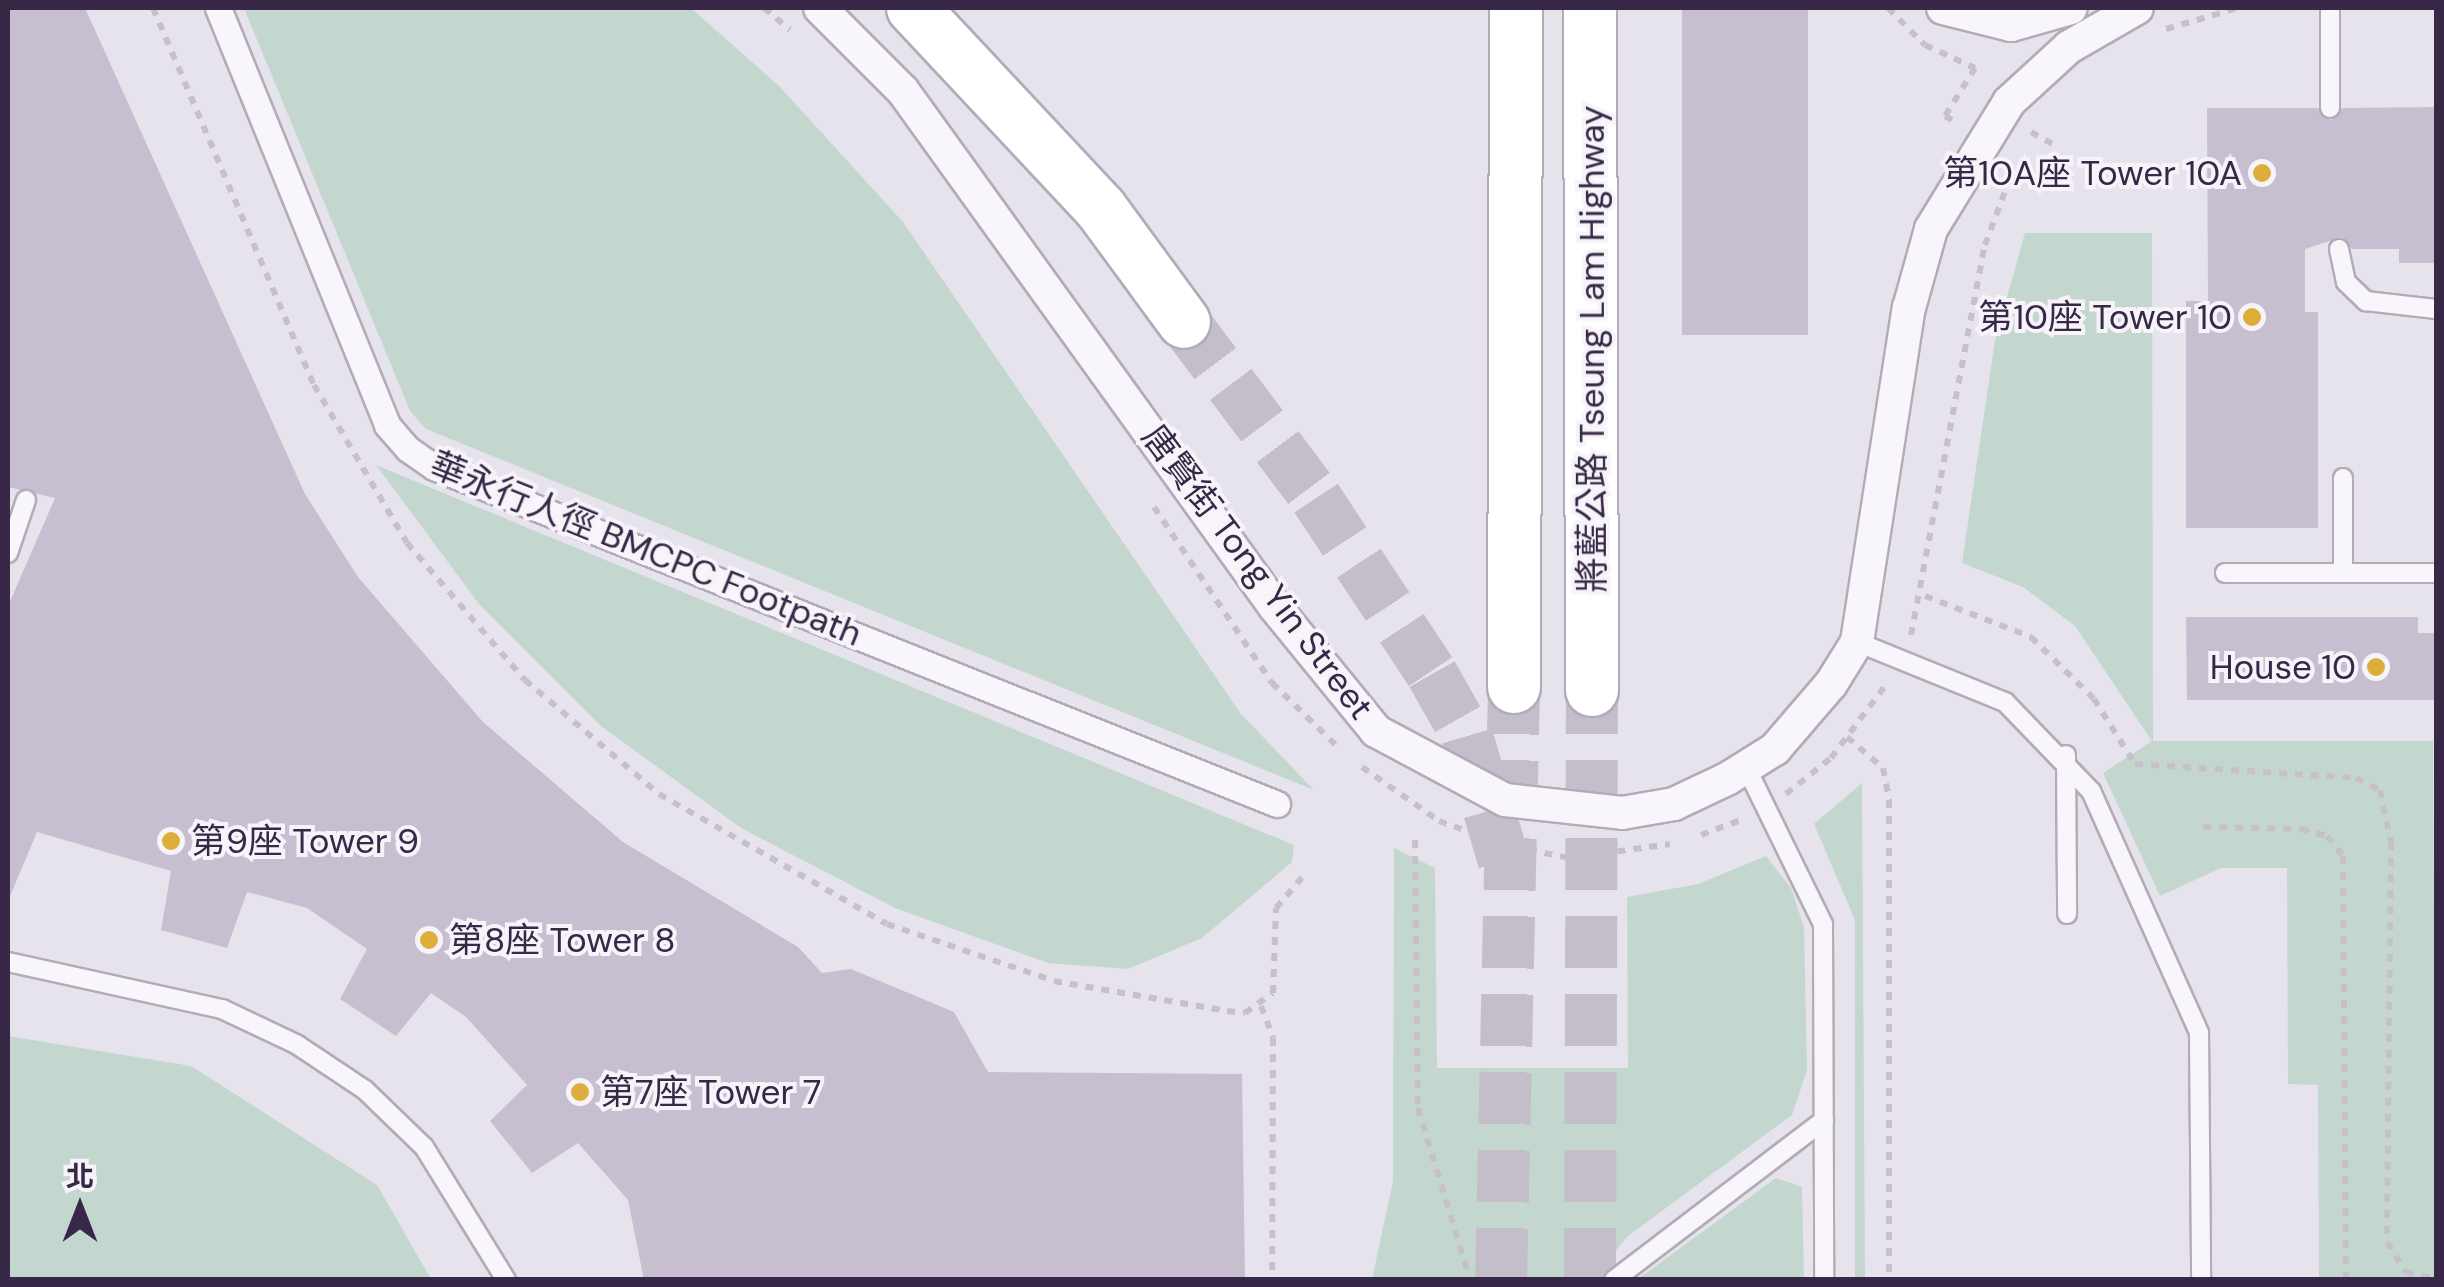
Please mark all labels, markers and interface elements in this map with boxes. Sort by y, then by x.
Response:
street label: 將藍公路 Tseung Lam Highway [1571,106,1613,592]
place label: 第10A座 Tower 10A [1943,152,2242,194]
marker: 第10A座 Tower 10A [2251,162,2273,184]
place label: 第10座 Tower 10 [1978,296,2232,338]
marker: 第10座 Tower 10 [2241,306,2263,328]
street label: 唐賢街 Tong Yin Street [1134,416,1382,728]
street label: 華永行人徑 BMCPC Footpath [424,443,868,655]
place label: House 10 [2210,646,2356,688]
marker: House 10 [2365,656,2387,678]
place label: 第9座 Tower 9 [191,820,419,862]
marker: 第9座 Tower 9 [160,830,182,852]
place label: 第8座 Tower 8 [449,919,676,961]
marker: 第8座 Tower 8 [418,929,440,951]
place label: 第7座 Tower 7 [600,1071,821,1113]
marker: 第7座 Tower 7 [569,1081,591,1103]
north arrow [30,1157,130,1257]
text: 北 [66,1158,94,1195]

